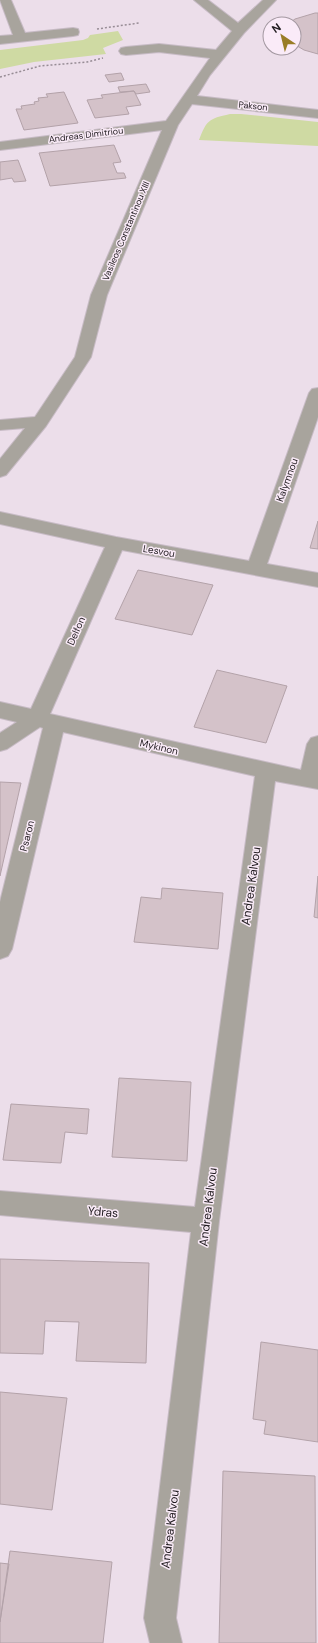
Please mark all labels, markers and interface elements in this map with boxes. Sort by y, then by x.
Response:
north arrow [262,16,302,56]
text: N [269,20,284,36]
street label: Pakson [238,99,268,113]
street label: Andreas Dimitriou [48,124,124,146]
street label: Vasileos Constantinou XIII [100,179,152,283]
street label: Kalymnou [273,456,301,503]
street label: Lesvou [142,542,176,560]
street label: Delfon [64,615,88,647]
street label: Mykinon [139,736,180,758]
street label: Psaron [17,819,37,853]
street label: Andrea Kalvou [238,846,264,926]
street label: Andrea Kalvou [195,1167,221,1247]
street label: Ydras [87,1203,119,1221]
street label: Andrea Kalvou [157,1489,183,1569]

